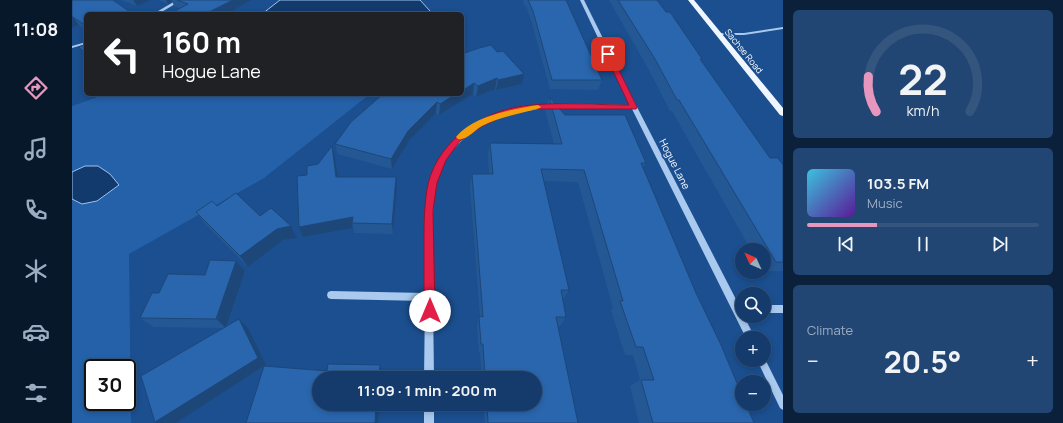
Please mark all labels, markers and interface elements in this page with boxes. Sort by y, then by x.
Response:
text: 11:08 [14,17,58,41]
text: 160 m [162,23,241,61]
street label: Sachse Road [722,26,766,76]
icon: left [96,28,148,80]
pin [591,37,625,71]
icon: arrive [597,43,619,65]
text: 22 [898,51,948,107]
text: Hogue Lane [162,59,261,83]
icon: directions [22,74,50,102]
text: km/h [906,100,940,119]
icon: music [22,135,50,163]
street label: Hogue Lane [656,136,694,192]
text: 103.5 FM [867,173,929,194]
text: Music [867,194,903,212]
icon: phone [22,196,50,224]
icon: previous [835,233,857,255]
icon: pause [912,233,934,255]
icon: next [989,233,1011,255]
north arrow [735,243,771,279]
map controls [735,243,771,411]
icon: climate [22,257,50,285]
button: search [735,287,771,323]
position arrow [409,290,451,332]
icon: car [22,318,50,346]
text: Climate [807,321,853,339]
button: + [735,331,771,367]
text: 20.5° [884,341,962,382]
text: − [807,346,819,376]
text: + [1026,346,1039,376]
speed limit sign: 30 [84,359,136,411]
button: − [735,375,771,411]
icon: filters [22,379,50,407]
text: 11:09 · 1 min · 200 m [357,380,497,401]

